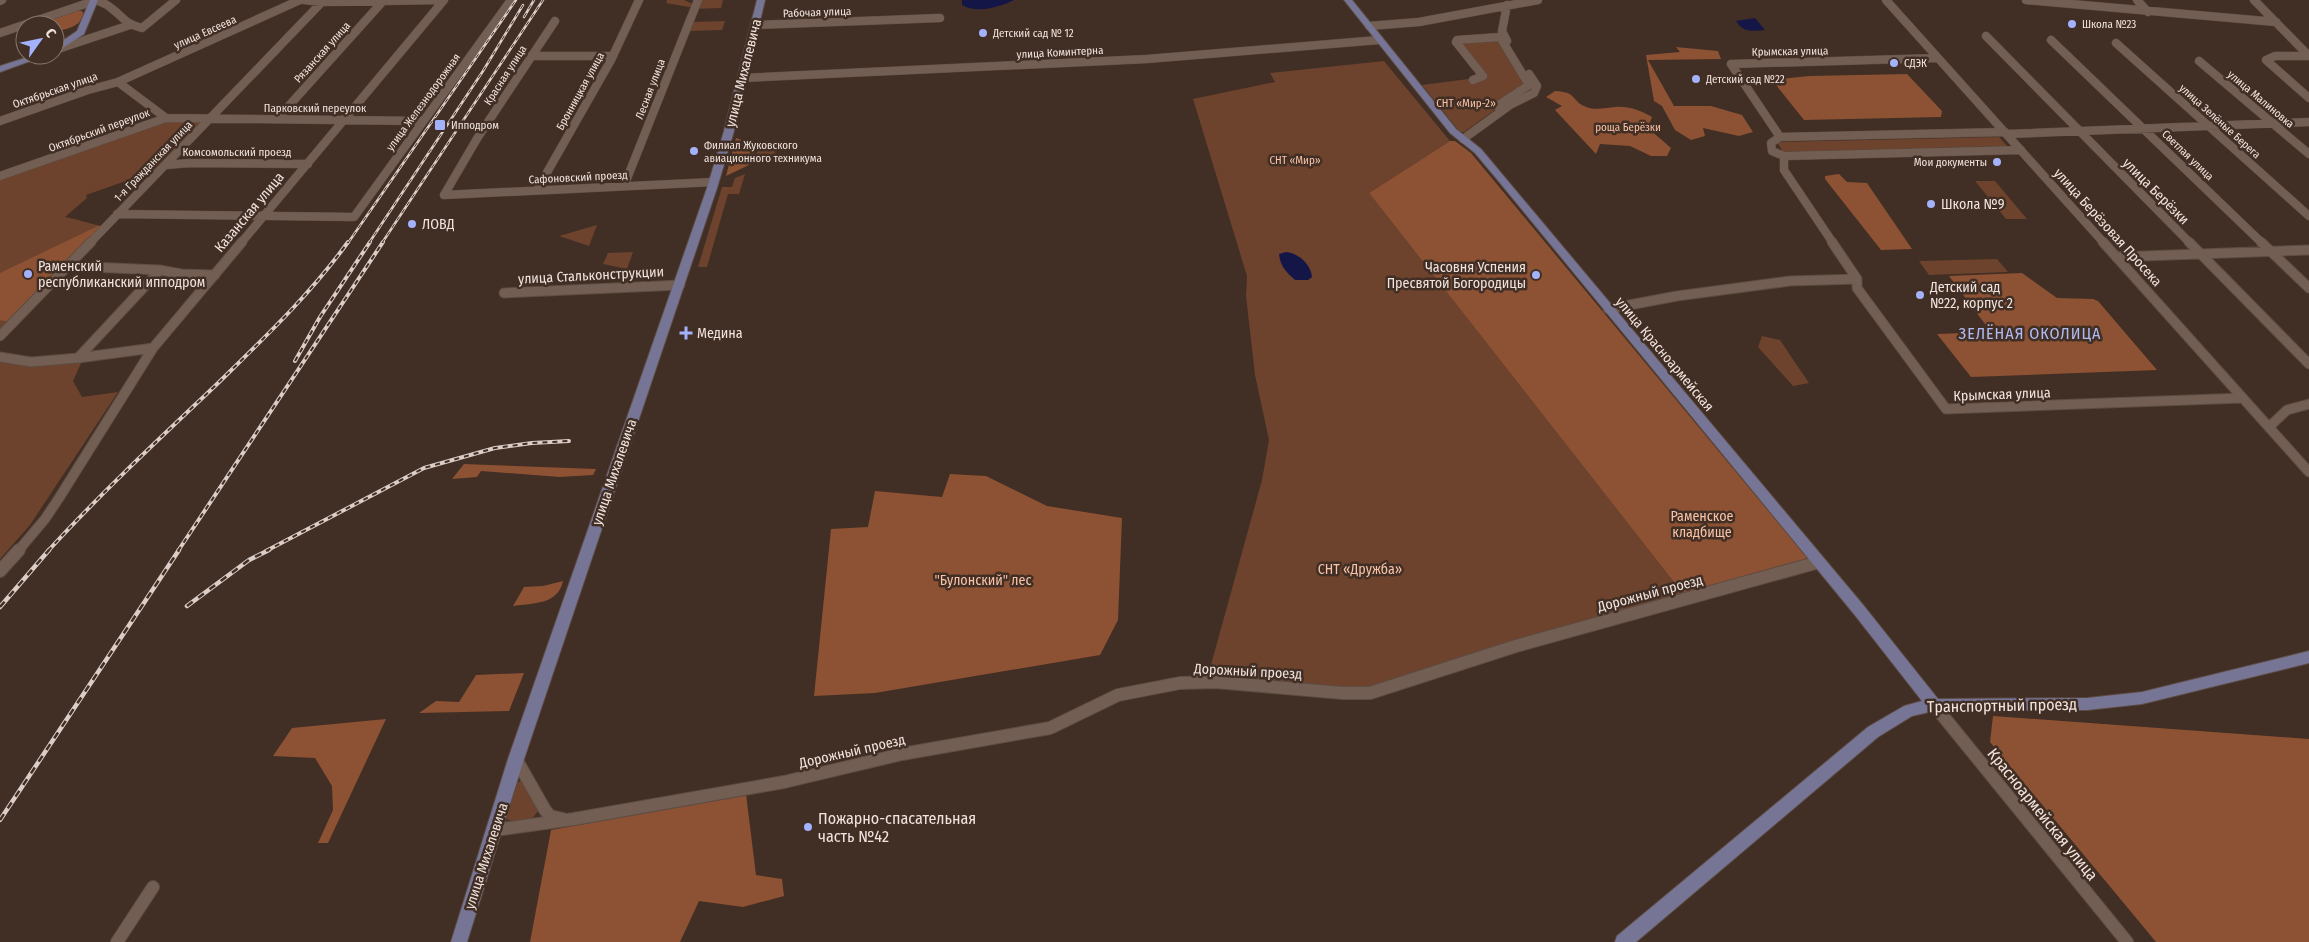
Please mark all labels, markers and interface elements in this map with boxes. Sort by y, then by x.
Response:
street label: Рабочая улица [783,5,851,20]
street label: улица Евсеева [172,13,238,52]
north arrow [15,15,65,65]
street label: улица Михалевича [722,17,765,129]
marker: Школа №23 [2066,18,2078,30]
place label: Школа №23 [2082,18,2136,31]
street label: Рязанская улица [292,19,353,85]
text: С [41,25,60,41]
marker: Детский сад № 12 [977,27,989,39]
place label: Детский сад № 12 [992,27,1074,40]
street label: Красная улица [481,43,530,108]
street label: улица Коминтерна [1016,44,1104,61]
street label: Крымская улица [1752,44,1828,59]
street label: Бронницкая улица [554,50,607,132]
street label: улица Железнодорожная [384,51,463,154]
street label: Лесная улица [633,57,668,121]
marker: СДЭК [1888,57,1900,69]
place label: СДЭК [1904,57,1927,70]
street label: улица Малиновка [2225,68,2296,131]
street label: Октябрьская улица [11,70,99,111]
marker: Детский сад №22 [1690,73,1702,85]
place label: Детский сад №22 [1705,73,1785,86]
street label: улица Зелёные Берега [2176,82,2263,161]
park label: СНТ «Мир-2» [1436,97,1496,110]
street label: Парковский переулок [264,102,367,115]
street label: Октябрьский переулок [47,106,152,155]
street label: 1-я Гражданская улица [112,118,195,204]
marker: Ипподром [433,118,447,132]
place label: Ипподром [451,119,499,132]
park label: роща Берёзки [1595,121,1661,134]
street label: Светлая улица [2159,128,2216,183]
place label: Филиал Жуковского авиационного техникума [704,139,822,165]
marker: Филиал Жуковского авиационного техникума [688,145,700,157]
street label: Комсомольский проезд [183,146,292,159]
park label: СНТ «Мир» [1269,154,1321,167]
street label: улица Берёзки [2119,155,2192,228]
place label: Мои документы [1914,156,1987,169]
marker: Мои документы [1991,156,2003,168]
street label: улица Берёзовая Просека [2050,165,2165,290]
street label: Сафоновский проезд [528,168,628,187]
street label: Казанская улица [211,169,288,256]
place label: Школа №9 [1941,196,2005,213]
marker: Школа №9 [1925,198,1937,210]
place label: ЛОВД [422,216,455,233]
marker: ЛОВД [406,218,418,230]
place label: Раменский республиканский ипподром [38,258,205,291]
place label: Часовня Успения Пресвятой Богородицы [1387,259,1526,292]
street label: улица Стальконструкции [518,263,664,288]
marker: Раменский республиканский ипподром [22,268,34,280]
marker: Часовня Успения Пресвятой Богородицы [1530,269,1542,281]
place label: Детский сад №22, корпус 2 [1929,279,2013,312]
marker: Детский сад №22, корпус 2 [1914,289,1926,301]
street label: улица Красноармейская [1612,294,1717,415]
district label: ЗЕЛЁНАЯ ОКОЛИЦА [1959,324,2101,343]
place label: Медина [697,325,743,342]
marker: Медина [679,326,693,340]
street label: Крымская улица [1953,384,2051,405]
street label: улица Михалевича [588,417,641,527]
park label: Раменское кладбище [1670,508,1734,541]
park label: СНТ «Дружба» [1318,561,1402,578]
street label: Дорожный проезд [1595,571,1705,616]
park label: "Булонский" лес [935,572,1031,589]
street label: Дорожный проезд [1192,660,1303,683]
street label: Транспортный проезд [1927,695,2077,716]
street label: Дорожный проезд [796,731,907,772]
street label: Красноармейская улица [1983,744,2102,884]
street label: улица Михалевича [461,801,512,912]
place label: Пожарно-спасательная часть №42 [818,809,976,846]
marker: Пожарно-спасательная часть №42 [802,821,814,833]

